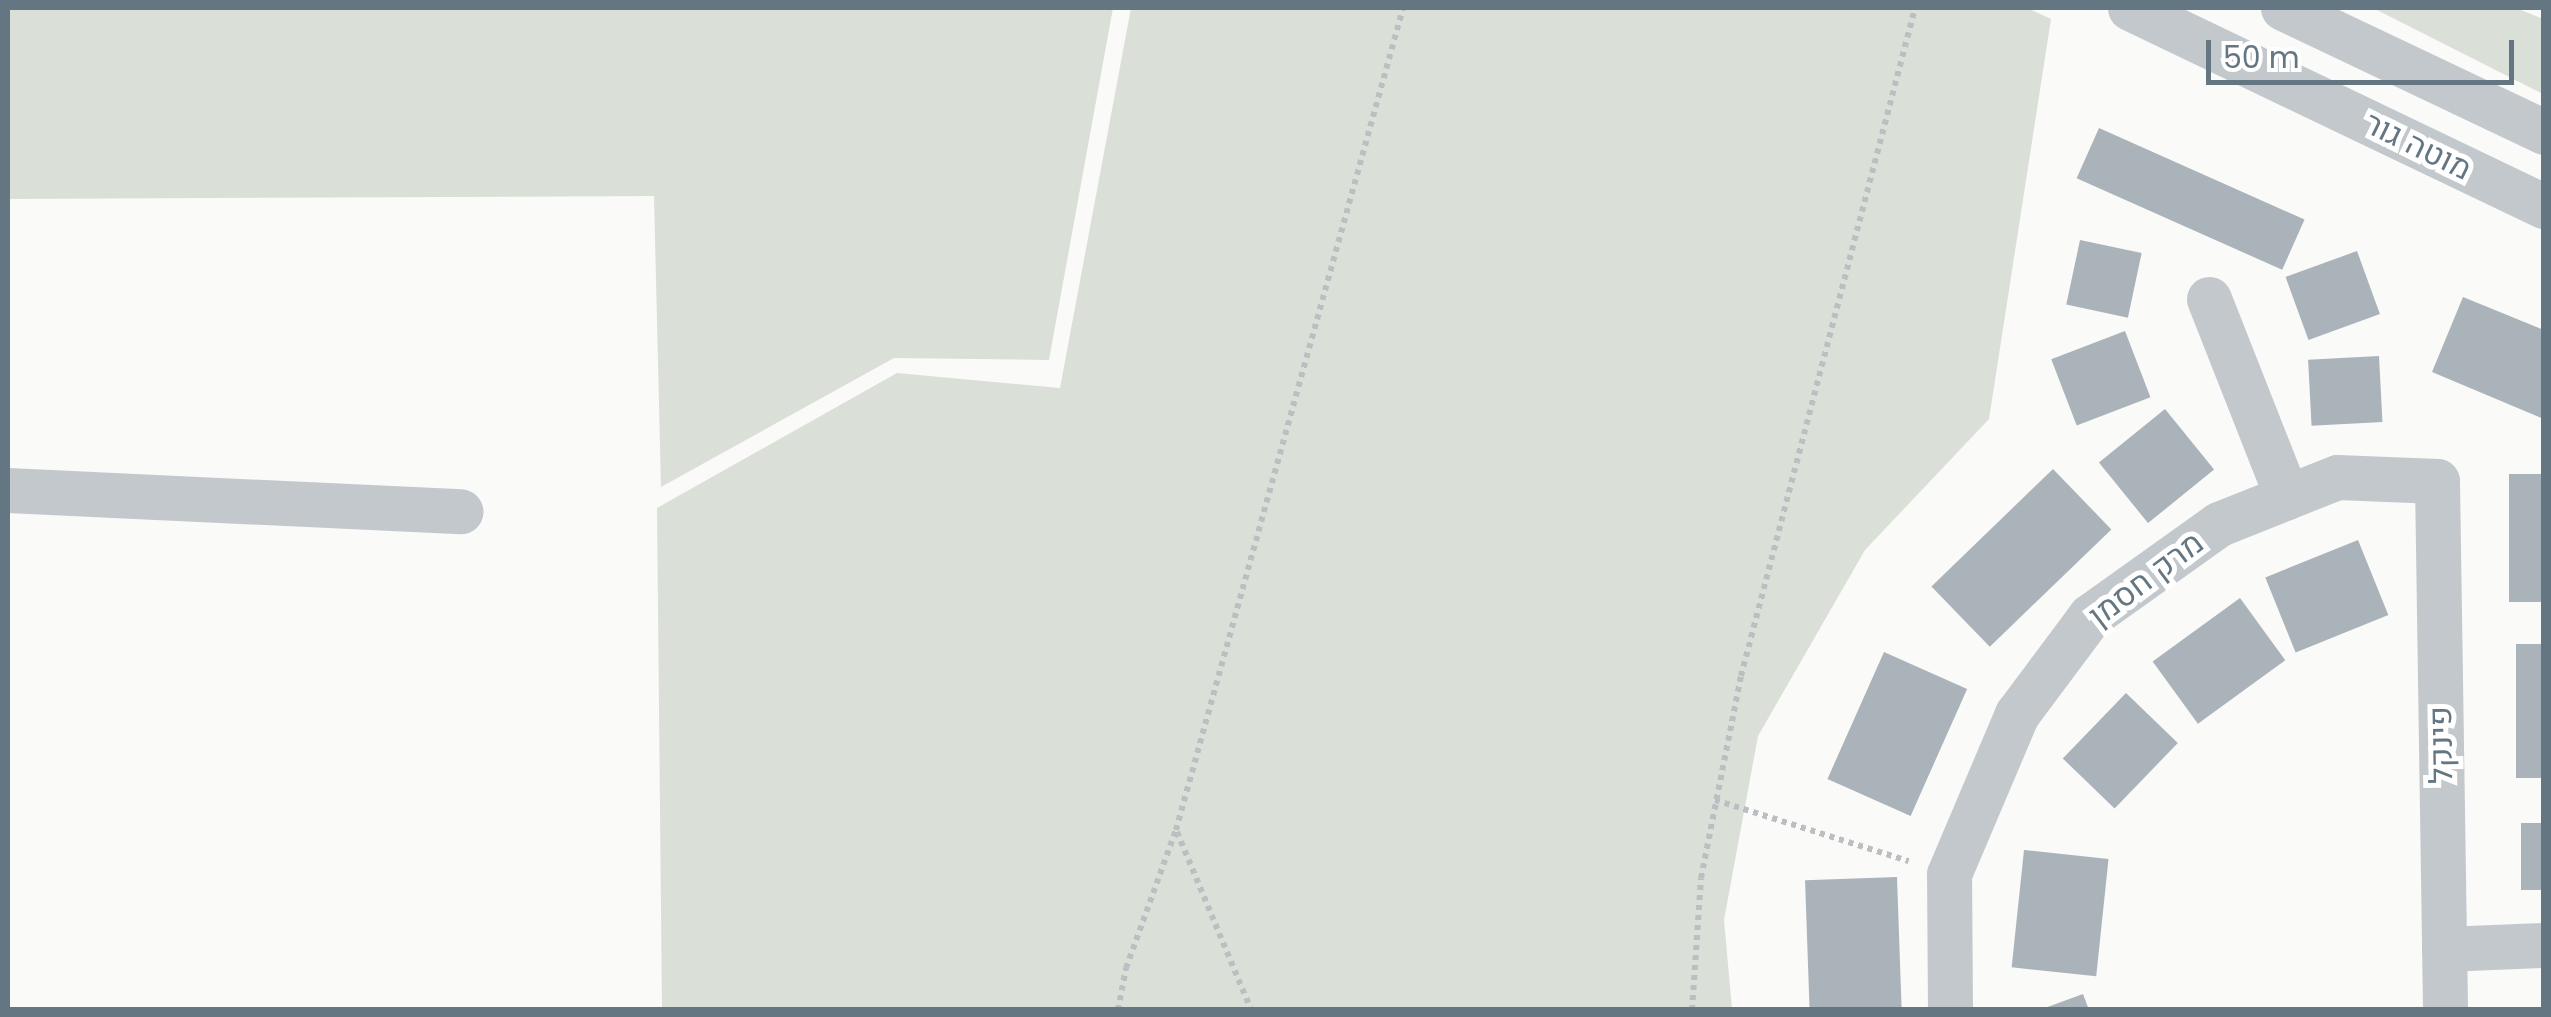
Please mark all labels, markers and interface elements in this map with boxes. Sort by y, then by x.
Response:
scale bar [2211,20,2518,82]
text: 50 m [2223,36,2300,79]
street label: מוטה גור [2358,104,2478,188]
street label: מרק חסמן [2081,523,2211,635]
street label: פינקל [2421,706,2461,784]

